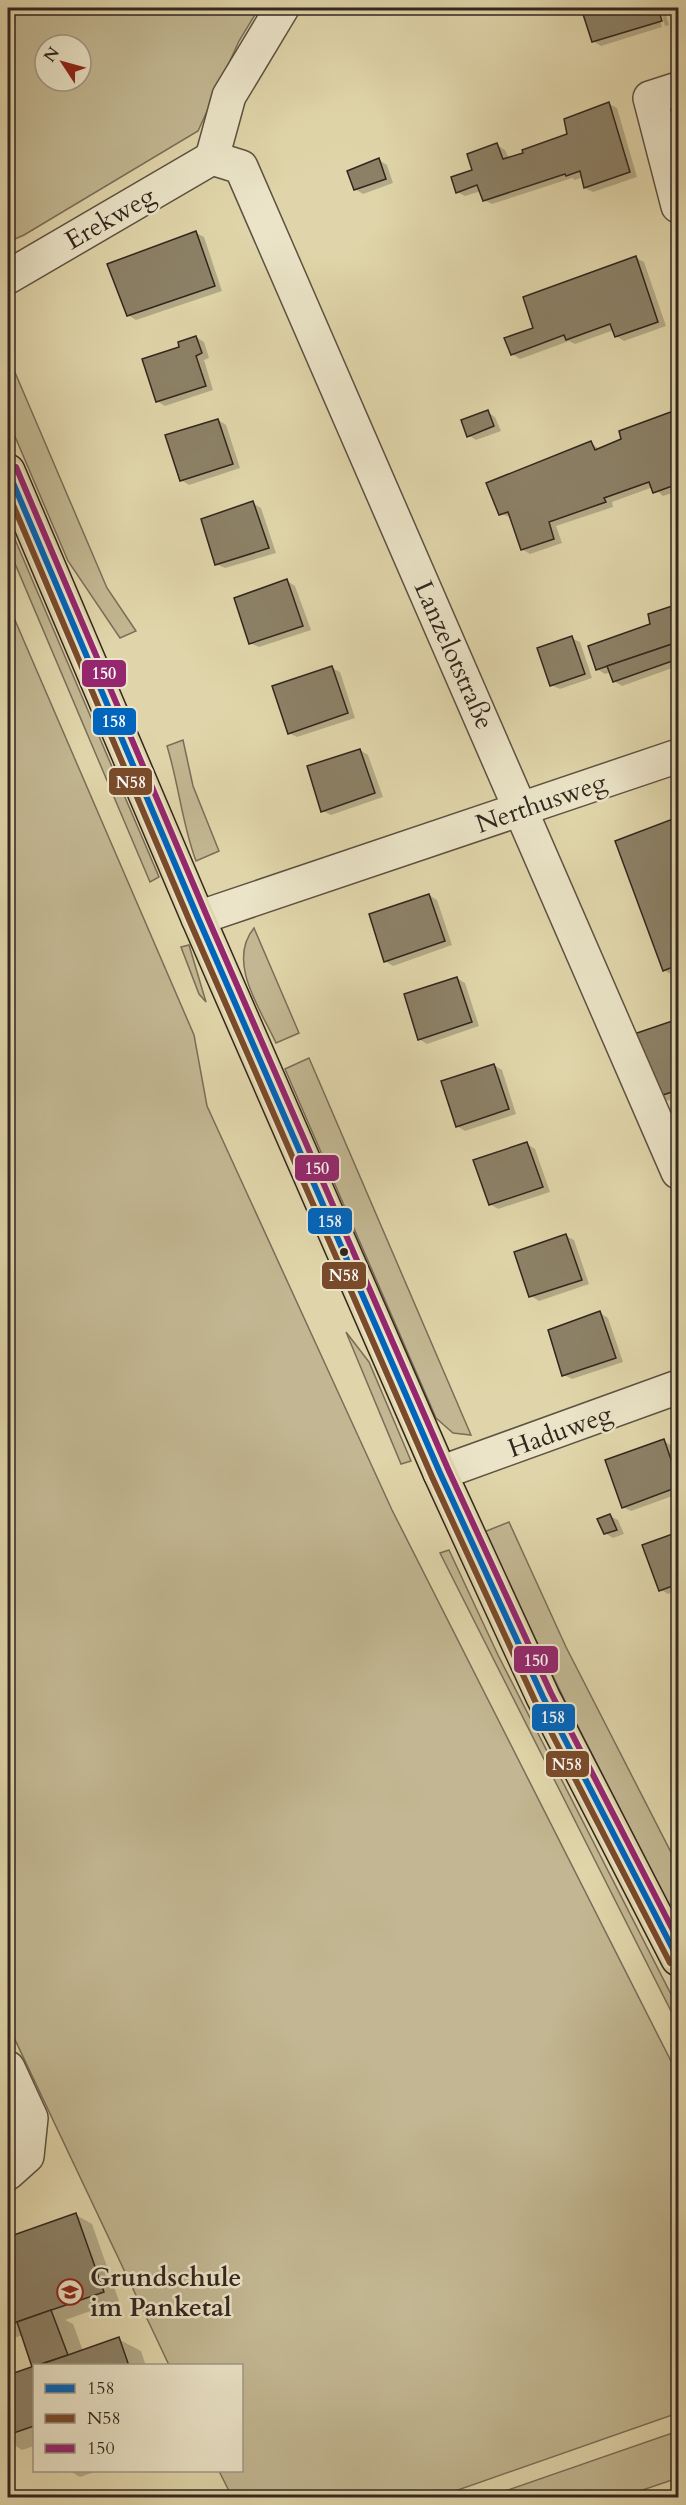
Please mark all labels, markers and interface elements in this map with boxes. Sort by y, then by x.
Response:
north arrow [33,33,93,93]
text: N [39,43,65,67]
street label: Erekweg [59,178,162,258]
street label: Lanzelotstraße [406,575,502,735]
line badge: 150 [81,659,127,688]
text: 150 [92,663,116,685]
line badge: 158 [92,707,137,736]
text: 158 [102,711,126,733]
street label: Nerthusweg [471,764,611,842]
line badge: N58 [108,767,153,796]
text: N58 [116,772,146,794]
line badge: 150 [294,1154,340,1182]
text: 150 [305,1158,329,1180]
line badge: 158 [307,1207,353,1235]
text: 158 [318,1211,342,1233]
unlabelled marker [338,1246,350,1258]
line badge: N58 [321,1261,367,1290]
text: N58 [329,1265,359,1287]
street label: Haduweg [503,1396,617,1466]
line badge: 150 [513,1645,559,1674]
text: 150 [524,1650,548,1672]
line badge: 158 [531,1703,576,1732]
text: 158 [541,1707,565,1729]
line badge: N58 [545,1750,590,1778]
text: N58 [552,1754,582,1776]
place label: Grundschule im Panketal [90,2260,241,2325]
school or university icon: Grundschule im Panketal [55,2277,85,2307]
legend [33,2364,243,2472]
text: 158 [87,2376,115,2401]
text: N58 [87,2406,121,2431]
text: 150 [87,2436,115,2461]

